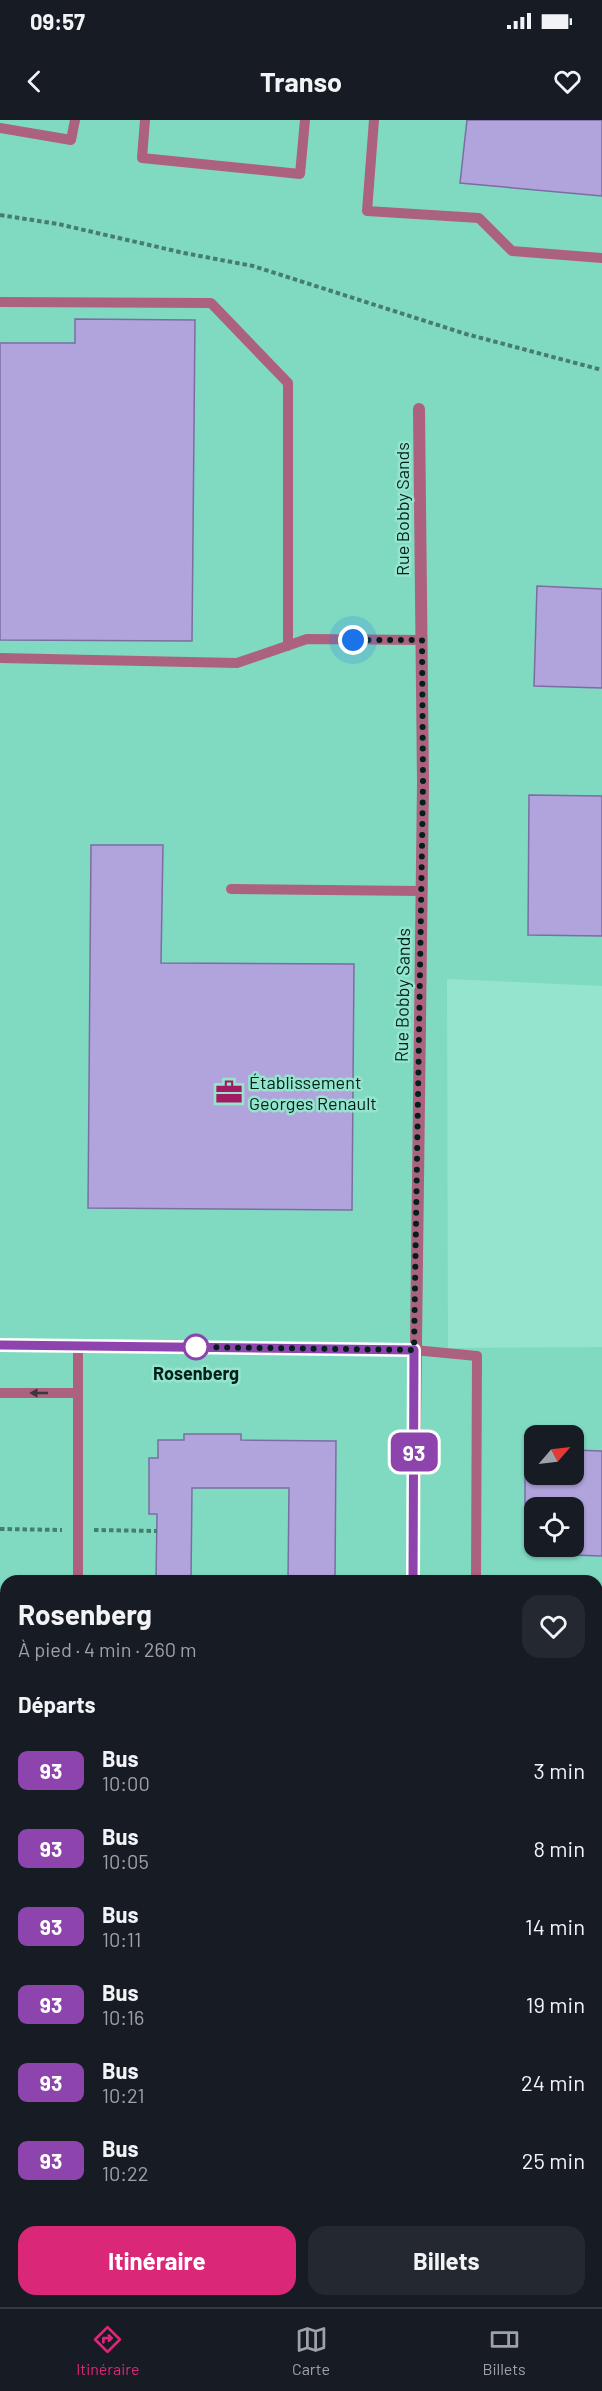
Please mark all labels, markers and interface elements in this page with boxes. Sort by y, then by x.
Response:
text: 09:57 [30,8,85,34]
icon: back [18,65,51,98]
text: Transo [260,65,342,97]
icon: heart [551,65,584,98]
street label: Rue Bobby Sands [391,442,413,576]
your location [338,625,368,655]
street label: Rue Bobby Sands [390,928,414,1062]
place label: Établissement Georges Renault [249,1071,377,1114]
office icon: Établissement Georges Renault [214,1077,244,1107]
marker: Rosenberg [183,1334,209,1360]
place label: Rosenberg [153,1362,239,1384]
one-way arrow [30,1388,49,1398]
north arrow [524,1425,584,1485]
map controls [524,1425,584,1557]
line badge: 93 [387,1432,441,1472]
text: 93 [403,1440,425,1465]
button: locate [524,1497,584,1557]
button: heart [522,1595,585,1658]
text: Rosenberg [18,1597,152,1631]
text: À pied · 4 min · 260 m [18,1637,197,1661]
text: Départs [18,1691,96,1717]
text: Bus [102,1745,139,1771]
text: 3 min [534,1757,585,1783]
text: 93 [40,1758,62,1783]
text: 10:00 [102,1771,150,1795]
text: Bus [102,1823,139,1849]
text: 8 min [533,1835,585,1861]
text: 93 [40,1836,62,1861]
text: 10:05 [102,1849,149,1873]
text: Bus [102,1901,139,1927]
text: 14 min [525,1913,585,1939]
text: 93 [40,1914,62,1939]
text: 10:11 [102,1927,141,1951]
text: Bus [102,1979,139,2005]
text: 19 min [526,1991,585,2017]
text: 93 [40,1992,62,2017]
text: 10:16 [102,2005,144,2029]
text: Bus [102,2057,139,2083]
text: 24 min [521,2069,585,2095]
text: 93 [40,2070,62,2095]
text: 10:21 [102,2083,145,2107]
text: Bus [102,2135,139,2161]
text: 25 min [522,2147,585,2173]
text: 93 [40,2148,62,2173]
text: 10:22 [102,2161,149,2185]
button: Itinéraire [18,2226,296,2295]
button: Billets [308,2226,585,2295]
tab: Itinéraire [76,2323,140,2378]
tab: Carte [292,2323,330,2378]
tab: Billets [482,2323,526,2378]

